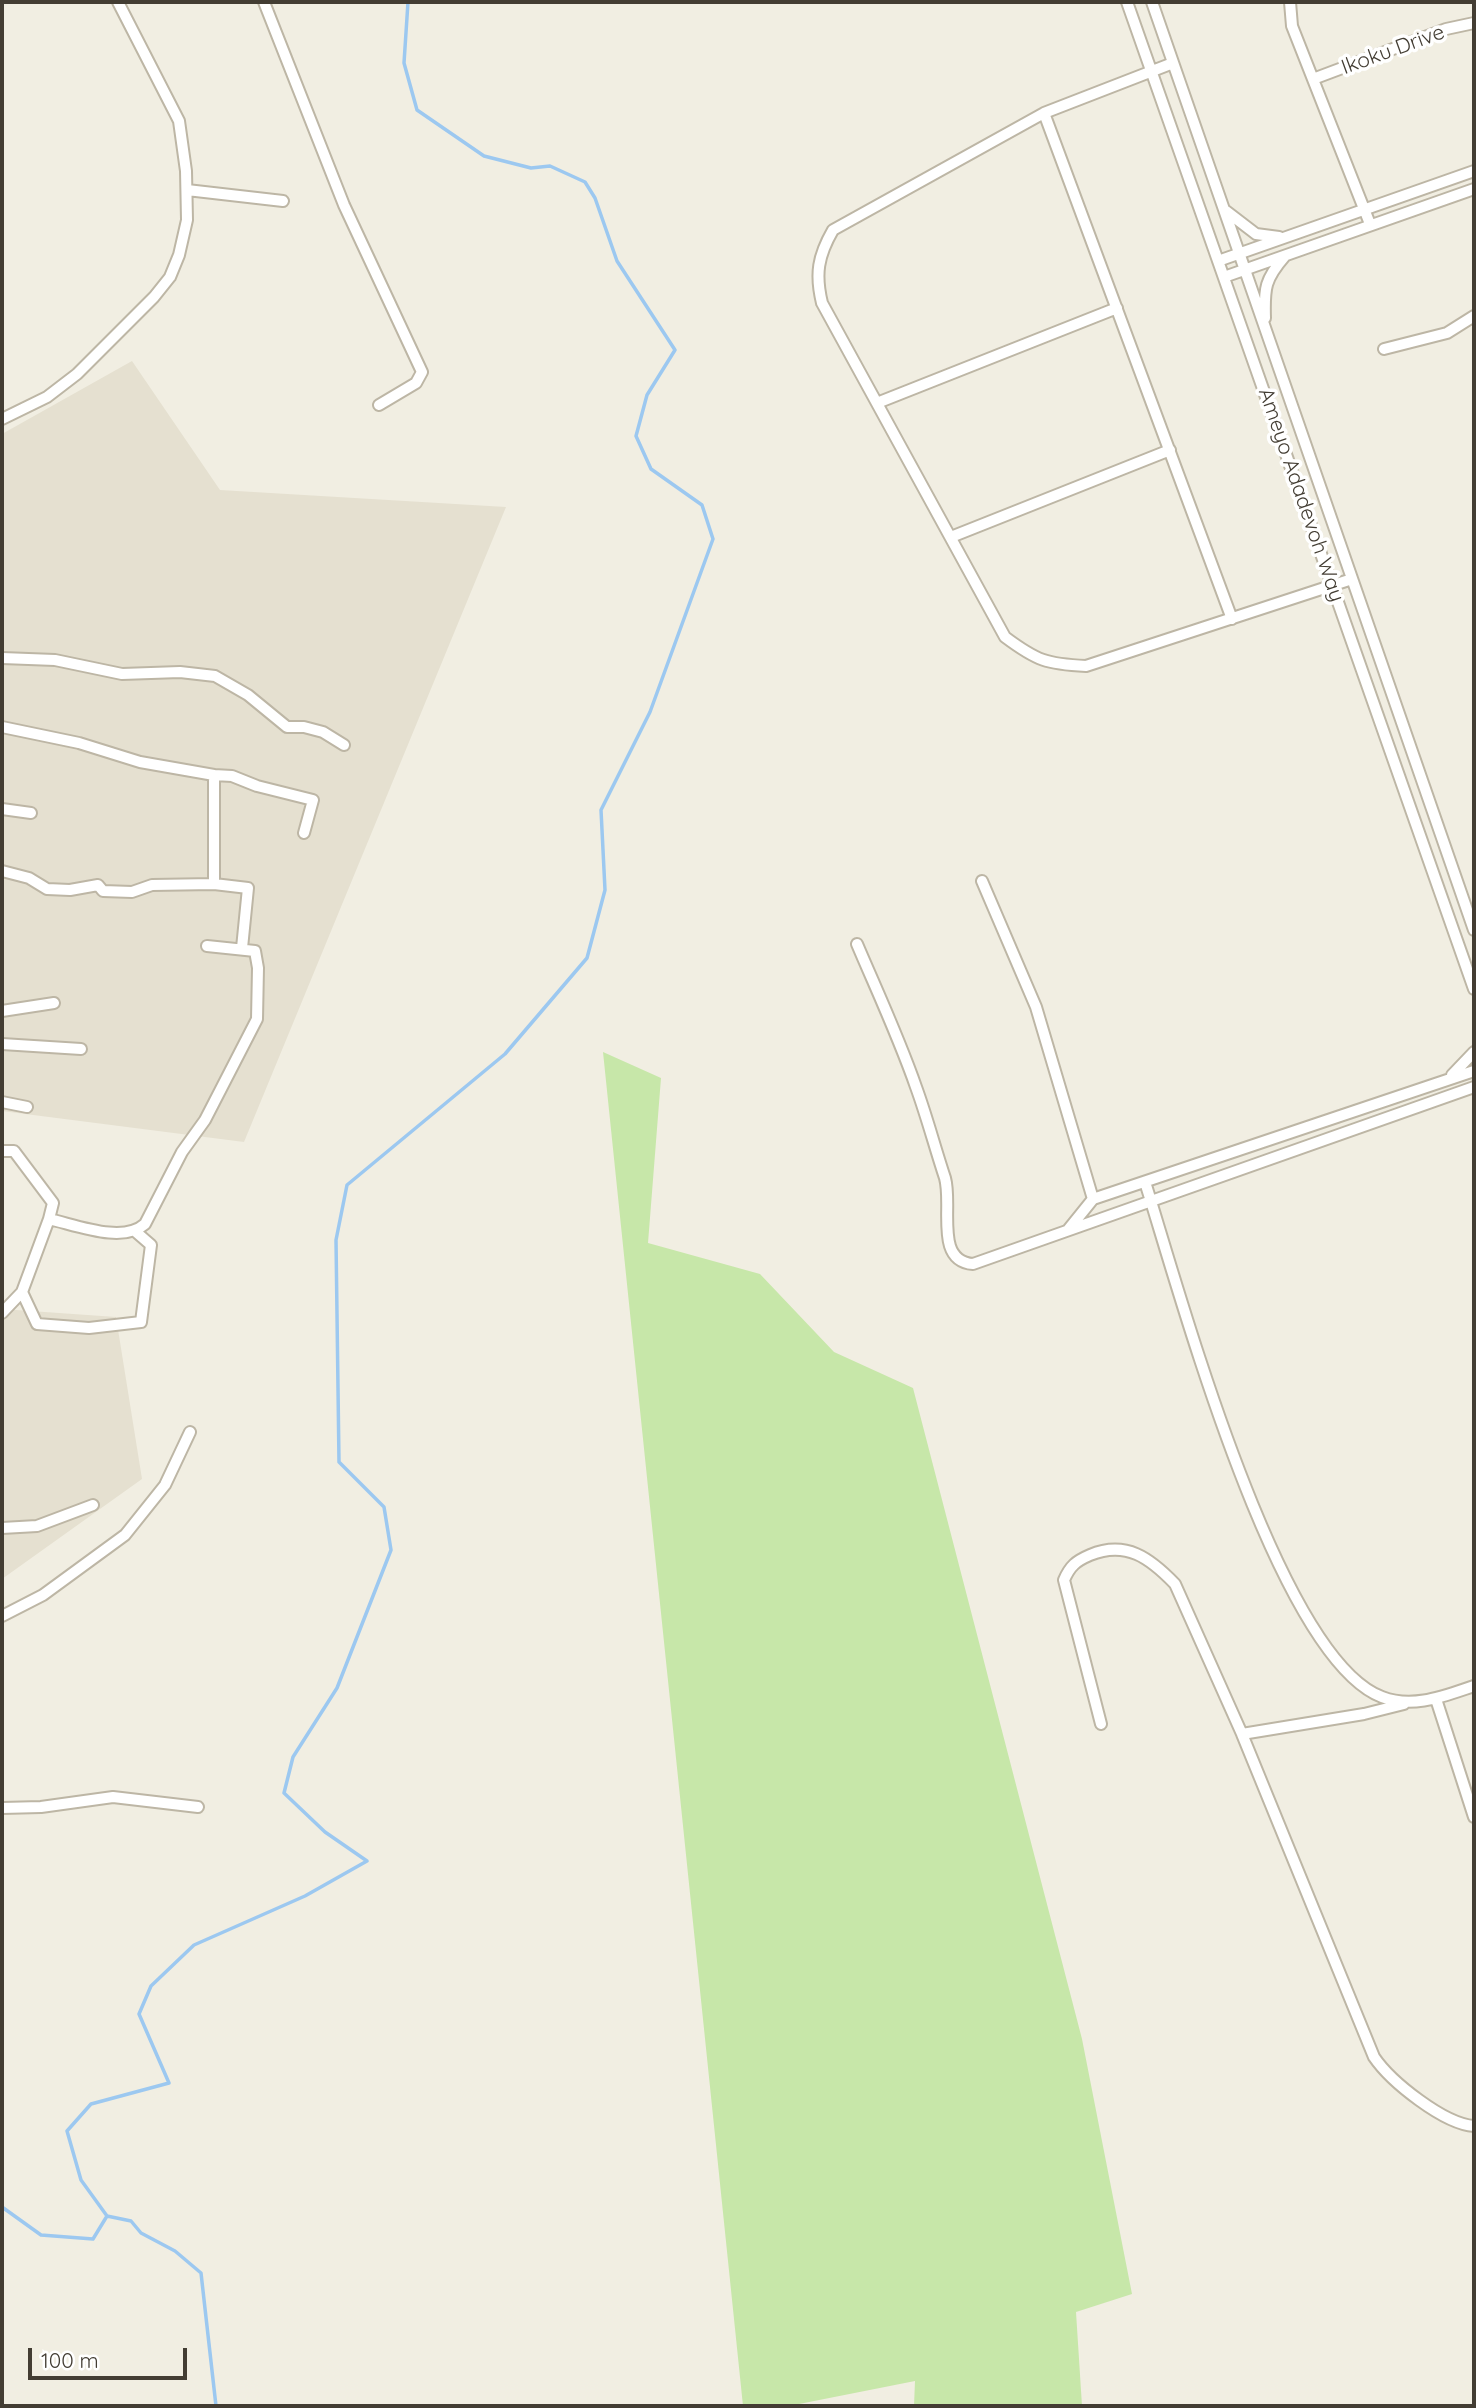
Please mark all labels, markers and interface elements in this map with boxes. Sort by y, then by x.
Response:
street label: Ikoku Drive [1338,20,1448,80]
street label: Ameyo Adadevoh Way [1253,385,1349,605]
scale bar [32,2334,191,2378]
text: 100 m [41,2347,99,2373]

